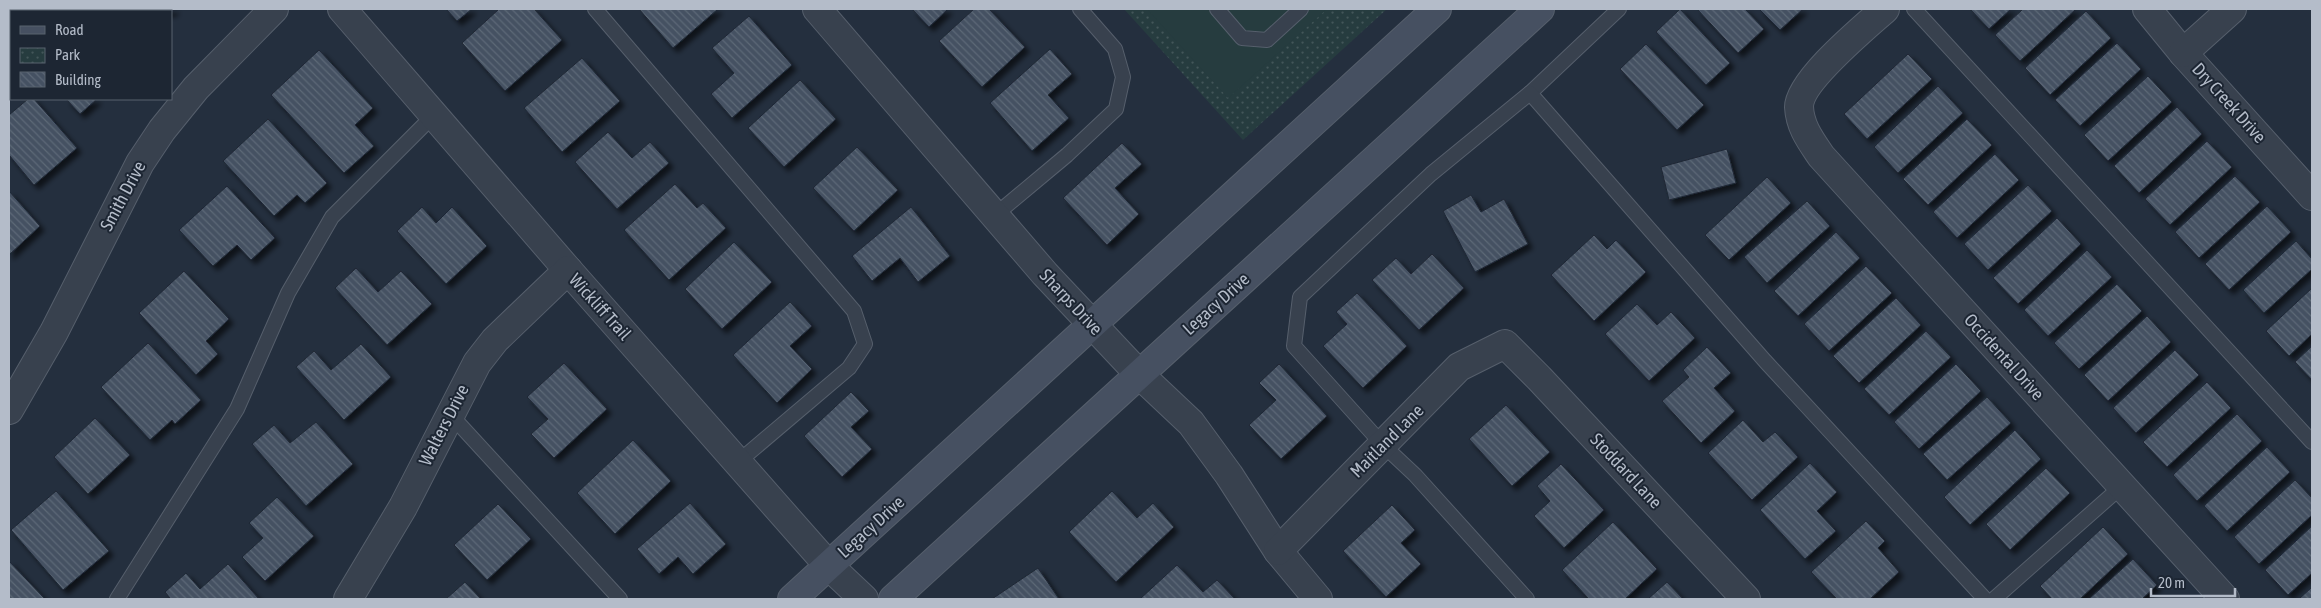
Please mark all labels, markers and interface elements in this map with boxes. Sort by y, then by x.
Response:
legend [10,10,172,100]
text: Road [55,21,84,38]
text: Park [55,46,80,63]
street label: Dry Creek Drive [2188,58,2271,147]
text: Building [55,71,101,88]
street label: Smith Drive [95,157,150,234]
street label: Sharps Drive [1036,264,1107,339]
street label: Legacy Drive [1178,268,1253,339]
street label: Wickliff Trail [565,269,636,344]
street label: Occidental Drive [1960,309,2049,404]
street label: Walters Drive [414,381,473,469]
street label: Maitland Lane [1346,400,1428,482]
street label: Stoddard Lane [1586,429,1666,513]
street label: Legacy Drive [833,491,908,562]
scale bar [2151,566,2235,598]
text: 20 m [2158,574,2185,591]

